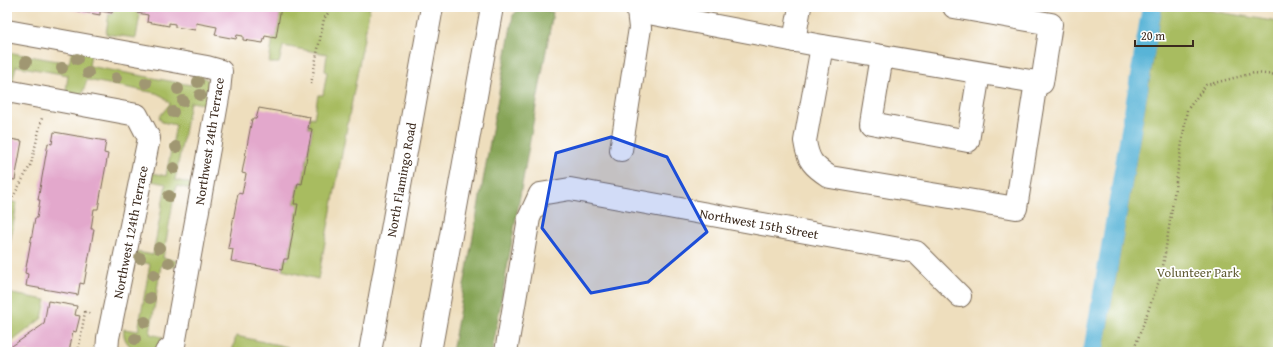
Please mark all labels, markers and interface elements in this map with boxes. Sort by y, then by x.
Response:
scale bar [1135,22,1193,48]
text: 20 m [1141,27,1165,44]
street label: Northwest 24th Terrace [190,76,229,206]
street label: North Flamingo Road [382,121,421,239]
street label: Northwest 124th Terrace [108,164,153,300]
street label: Northwest 15th Street [698,204,820,244]
park label: Volunteer Park [1157,263,1240,282]

